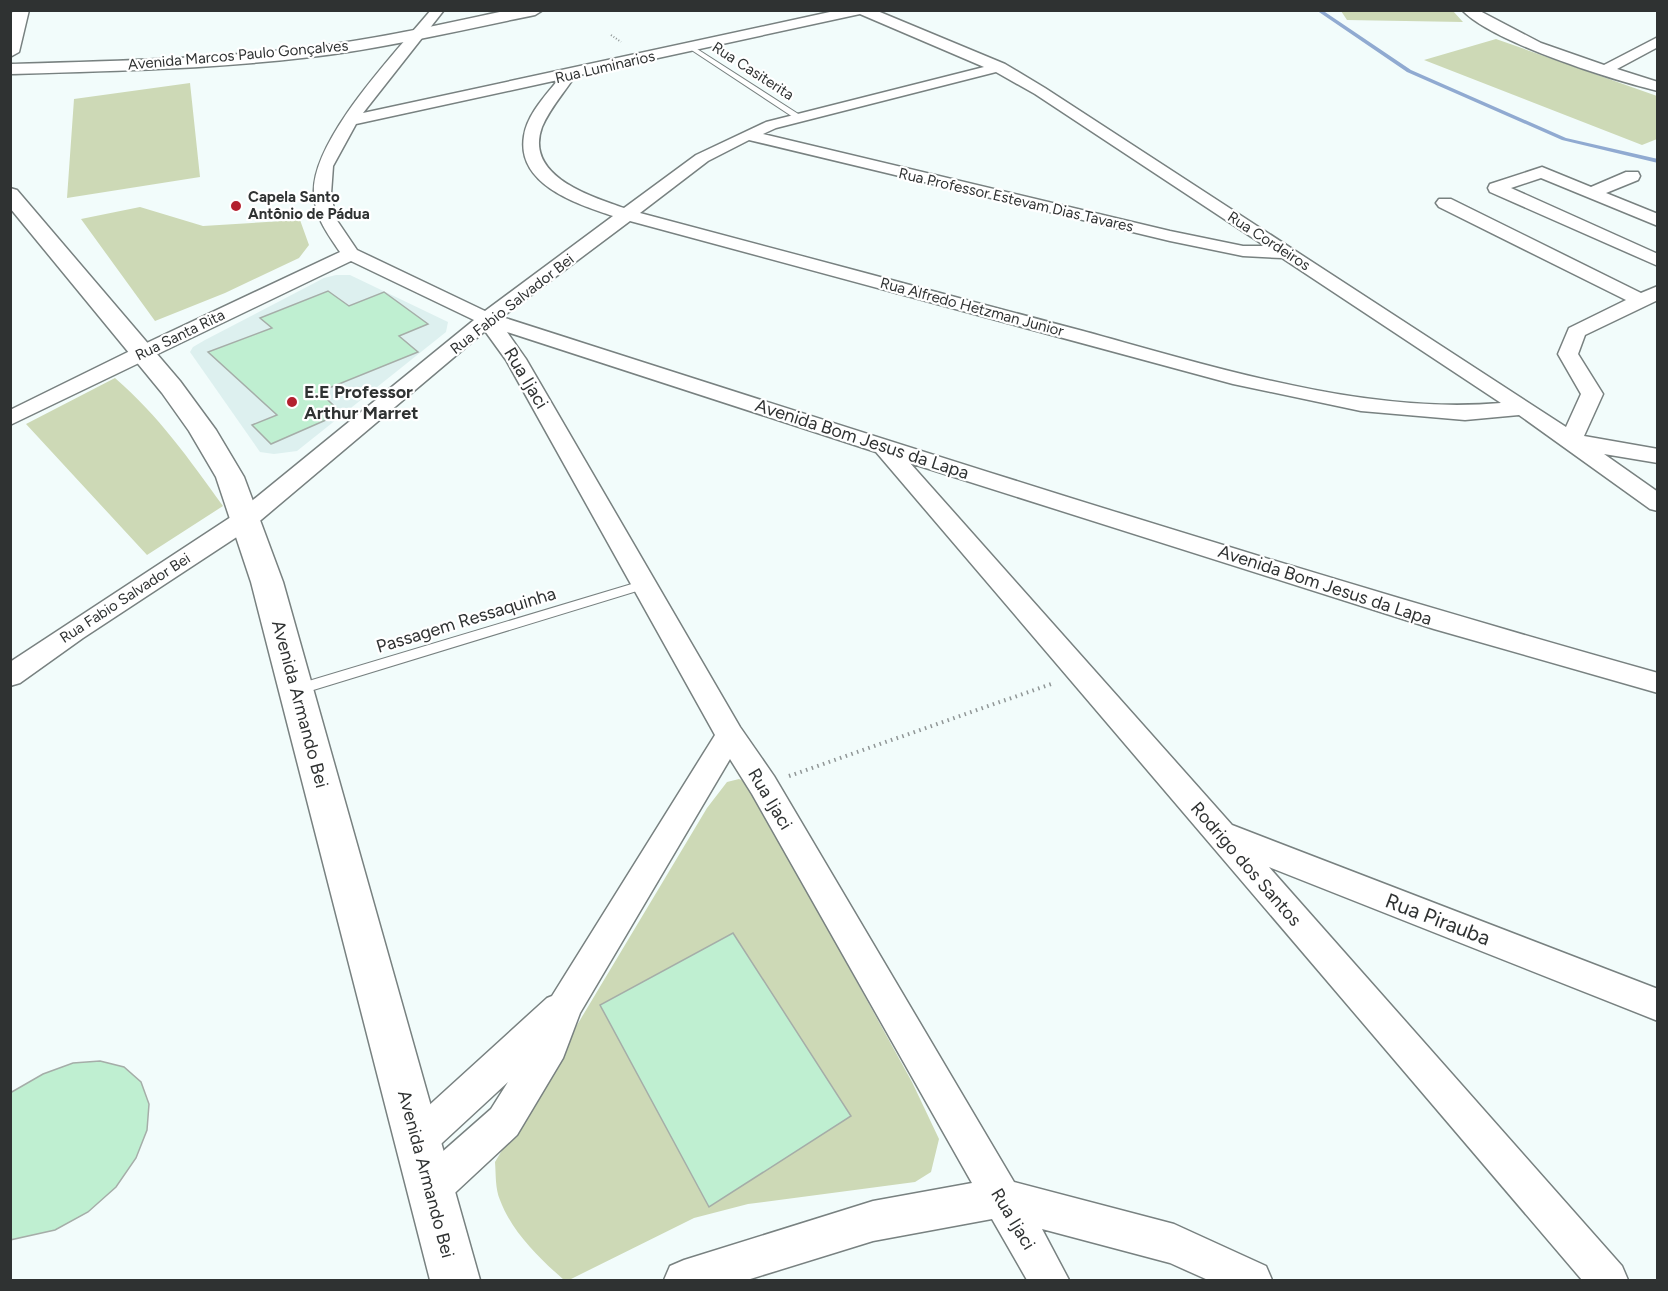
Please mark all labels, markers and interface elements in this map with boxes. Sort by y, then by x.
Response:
street label: Avenida Marcos Paulo Gonçalves [127,36,349,74]
street label: Rua Casiterita [709,38,797,104]
street label: Rua Luminarios [553,47,657,87]
street label: Rua Professor Estevam Dias Tavares [897,164,1135,236]
place label: Capela Santo Antônio de Pádua [248,188,370,223]
marker: Capela Santo Antônio de Pádua [229,199,243,213]
street label: Rua Cordeiros [1224,208,1314,274]
street label: Rua Fabio Salvador Bei [447,250,577,358]
street label: Rua Alfredo Hetzman Junior [878,274,1066,340]
street label: Rua Santa Rita [132,306,228,364]
street label: Rua Ijaci [499,343,553,413]
place label: E.E Professor Arthur Marret [304,381,418,424]
street label: Avenida Bom Jesus da Lapa [752,394,972,484]
marker: E.E Professor Arthur Marret [285,395,299,409]
street label: Avenida Bom Jesus da Lapa [1215,540,1435,630]
street label: Rua Fabio Salvador Bei [56,549,194,647]
street label: Passagem Ressaquinha [374,582,558,658]
street label: Avenida Armando Bei [267,618,333,790]
street label: Rua Ijaci [743,764,797,834]
street label: Rodrigo dos Santos [1186,797,1306,931]
street label: Rua Pirauba [1382,888,1494,950]
street label: Avenida Armando Bei [393,1088,459,1260]
street label: Rua Ijaci [986,1184,1040,1254]

